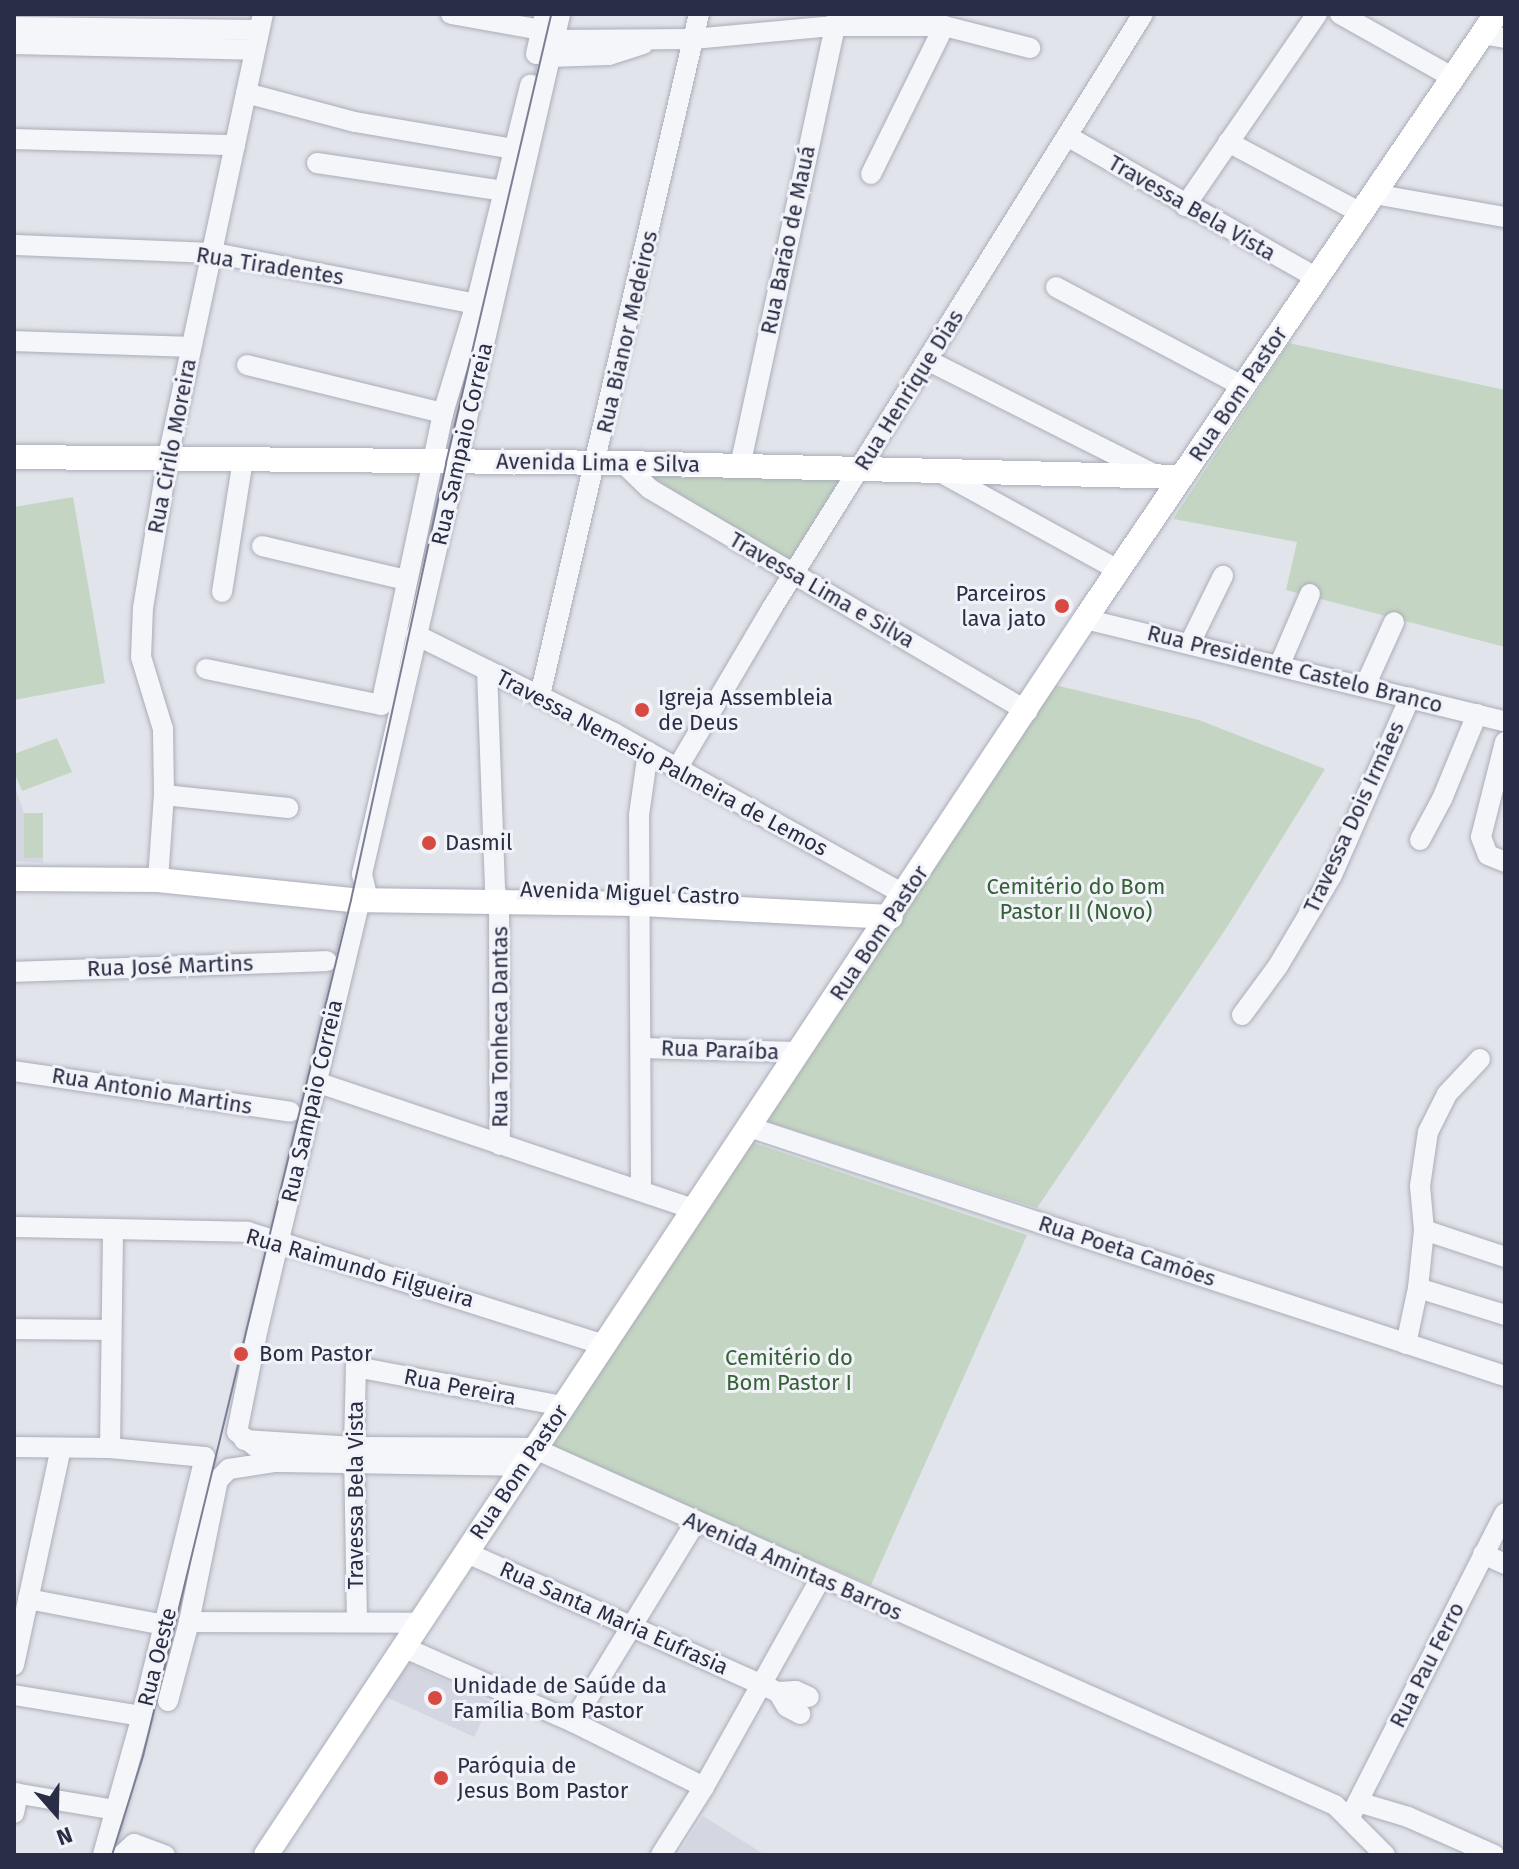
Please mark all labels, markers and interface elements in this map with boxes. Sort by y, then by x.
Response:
street label: Rua Barão de Mauá [755,143,821,337]
street label: Travessa Bela Vista [1104,149,1280,267]
street label: Rua Bianor Medeiros [591,228,663,436]
street label: Rua Tiradentes [194,241,346,291]
street label: Rua Henrique Dias [849,305,969,475]
street label: Rua Bom Pastor [1183,321,1293,467]
street label: Rua Sampaio Correia [426,340,498,548]
street label: Rua Cirilo Moreira [142,356,202,536]
street label: Avenida Lima e Silva [496,448,700,478]
street label: Travessa Lima e Silva [725,526,919,654]
place label: Parceiros lava jato [955,580,1046,632]
marker: Parceiros lava jato [1053,597,1071,615]
street label: Rua Presidente Castelo Branco [1144,619,1446,719]
street label: Travessa Nemesio Palmeira de Lemos [492,664,832,862]
place label: Igreja Assembleia de Deus [658,684,833,736]
marker: Igreja Assembleia de Deus [633,701,651,719]
street label: Travessa Dois Irmães [1298,717,1410,917]
place label: Dasmil [445,830,512,856]
marker: Dasmil [420,834,438,852]
street label: Rua Bom Pastor [824,860,934,1006]
park label: Cemitério do Bom Pastor II (Novo) [987,873,1165,924]
street label: Avenida Miguel Castro [520,876,740,910]
street label: Rua Tonheca Dantas [487,926,513,1128]
street label: Rua José Martins [86,950,254,982]
street label: Rua Sampaio Correia [276,997,348,1205]
street label: Rua Paraíba [660,1035,780,1065]
street label: Rua Antonio Martins [50,1062,254,1120]
street label: Rua Poeta Camões [1035,1210,1219,1292]
street label: Rua Raimundo Filgueira [243,1223,477,1313]
place label: Bom Pastor [259,1341,372,1367]
marker: Bom Pastor [230,1343,252,1365]
park label: Cemitério do Bom Pastor I [725,1344,853,1396]
street label: Rua Pereira [402,1363,518,1411]
street label: Rua Bom Pastor [464,1399,574,1545]
street label: Travessa Bela Vista [343,1401,369,1589]
street label: Avenida Amintas Barros [680,1506,906,1626]
street label: Rua Santa Maria Eufrasia [496,1556,732,1680]
street label: Rua Pau Ferro [1384,1598,1470,1732]
street label: Rua Oeste [132,1605,182,1709]
place label: Unidade de Saúde da Família Bom Pastor [453,1672,667,1724]
marker: Unidade de Saúde da Família Bom Pastor [424,1687,446,1709]
place label: Paróquia de Jesus Bom Pastor [457,1752,628,1804]
marker: Paróquia de Jesus Bom Pastor [432,1769,450,1787]
north arrow [16,1773,96,1853]
text: N [53,1821,76,1851]

